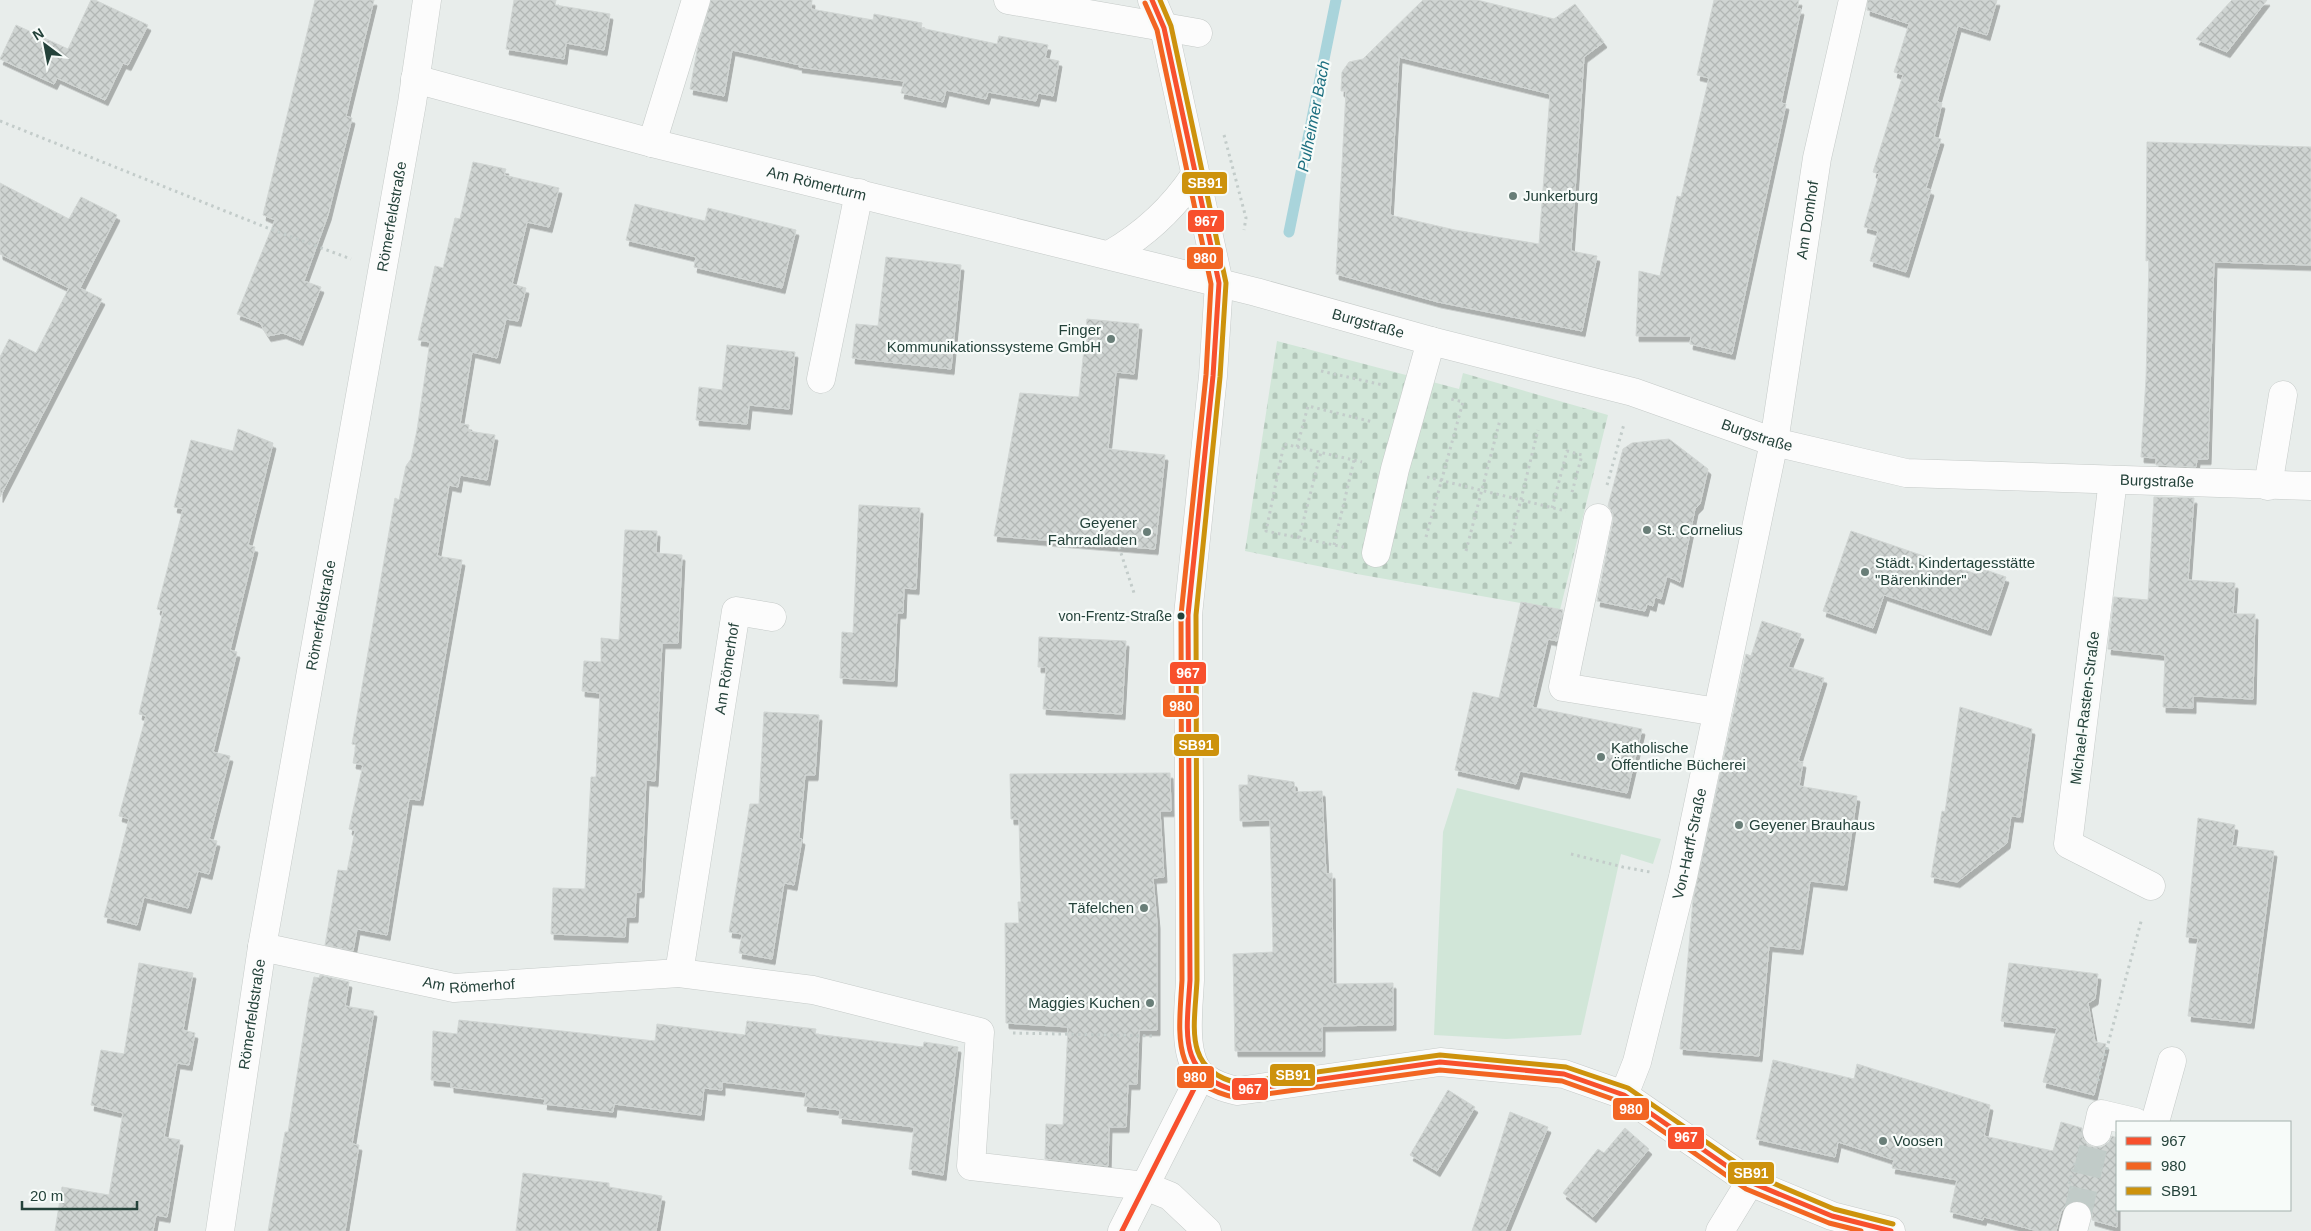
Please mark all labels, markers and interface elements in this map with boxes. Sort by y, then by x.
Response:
north arrow [20,20,70,70]
text: N [30,25,47,43]
water label: Pulheimer Bach [1294,59,1333,173]
street label: Römerfeldstraße [373,160,409,273]
street label: Am Römerturm [765,163,868,204]
line badge: SB91 [1181,171,1228,195]
text: SB91 [1187,175,1223,191]
street label: Am Domhof [1793,179,1822,260]
place label: Junkerburg [1523,187,1598,204]
marker: Junkerburg [1507,190,1519,202]
line badge: 967 [1187,209,1225,233]
text: 967 [1194,213,1218,229]
line badge: 980 [1186,246,1224,270]
text: 980 [1193,250,1217,266]
street label: Burgstraße [1330,305,1406,341]
place label: Finger Kommunikationssysteme GmbH [887,321,1101,355]
marker: Finger Kommunikationssysteme GmbH [1105,333,1117,345]
street label: Burgstraße [1719,415,1794,454]
street label: Burgstraße [2120,471,2194,490]
place label: Geyener Fahrradladen [1048,514,1137,548]
place label: St. Cornelius [1657,521,1743,538]
marker: St. Cornelius [1641,524,1653,536]
marker: Geyener Fahrradladen [1141,526,1153,538]
place label: Städt. Kindertagesstätte "Bärenkinder" [1875,554,2035,588]
street label: Römerfeldstraße [302,559,339,672]
marker: Städt. Kindertagesstätte "Bärenkinder" [1859,566,1871,578]
place label: von-Frentz-Straße [1058,608,1172,624]
marker: von-Frentz-Straße [1176,611,1186,621]
street label: Am Römerhof [711,621,742,716]
street label: Michael-Rasten-Straße [2067,630,2102,786]
line badge: 967 [1169,661,1207,685]
text: 967 [1176,665,1200,681]
line badge: 980 [1162,694,1200,718]
text: 980 [1169,698,1193,714]
line badge: SB91 [1173,733,1220,757]
text: SB91 [1178,737,1214,753]
place label: Katholische Öffentliche Bücherei [1611,739,1746,773]
marker: Katholische Öffentliche Bücherei [1595,751,1607,763]
street label: Von-Harff-Straße [1669,787,1709,901]
place label: Geyener Brauhaus [1749,816,1875,833]
marker: Geyener Brauhaus [1733,819,1745,831]
place label: Täfelchen [1068,899,1134,916]
marker: Täfelchen [1138,902,1150,914]
street label: Römerfeldstraße [235,958,268,1071]
street label: Am Römerhof [421,973,516,996]
place label: Maggies Kuchen [1028,994,1140,1011]
marker: Maggies Kuchen [1144,997,1156,1009]
line badge: SB91 [1269,1063,1316,1087]
line badge: 980 [1176,1065,1215,1089]
text: SB91 [1275,1067,1311,1083]
text: 980 [1183,1069,1207,1085]
line badge: 967 [1231,1077,1269,1101]
text: 967 [1238,1081,1262,1097]
line badge: 980 [1612,1097,1650,1121]
text: 980 [1619,1101,1643,1117]
legend [2116,1121,2291,1211]
line badge: 967 [1667,1126,1705,1150]
text: 967 [1674,1129,1698,1145]
place label: Voosen [1893,1132,1943,1149]
text: 967 [2161,1132,2186,1149]
marker: Voosen [1877,1135,1889,1147]
text: 980 [2161,1157,2186,1174]
line badge: SB91 [1727,1161,1775,1185]
text: SB91 [1733,1165,1769,1181]
scale bar [22,1178,138,1210]
text: SB91 [2161,1182,2198,1199]
text: 20 m [30,1187,63,1204]

